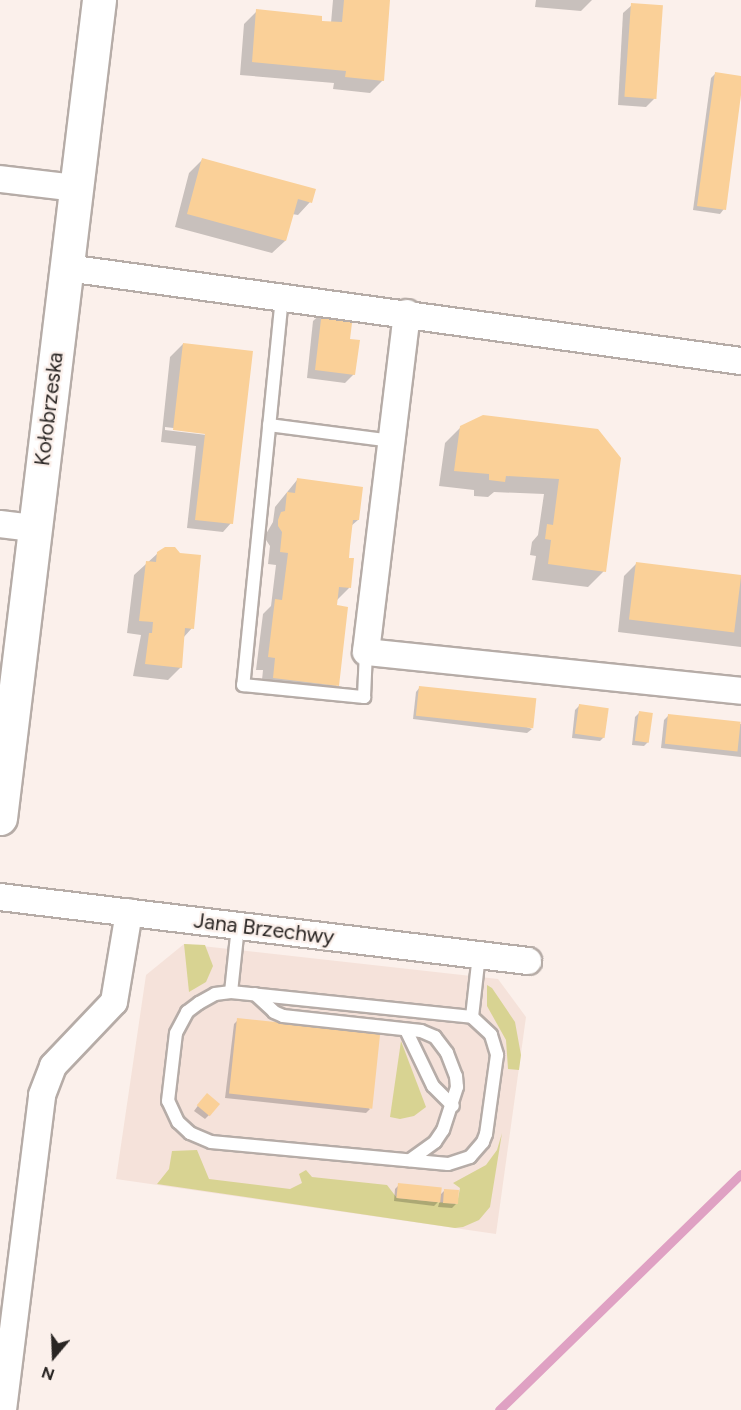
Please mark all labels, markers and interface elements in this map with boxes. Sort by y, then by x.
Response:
street label: Kołobrzeska [30,351,68,467]
street label: Jana Brzechwy [192,908,336,950]
north arrow [24,1326,84,1386]
text: N [39,1362,57,1384]

